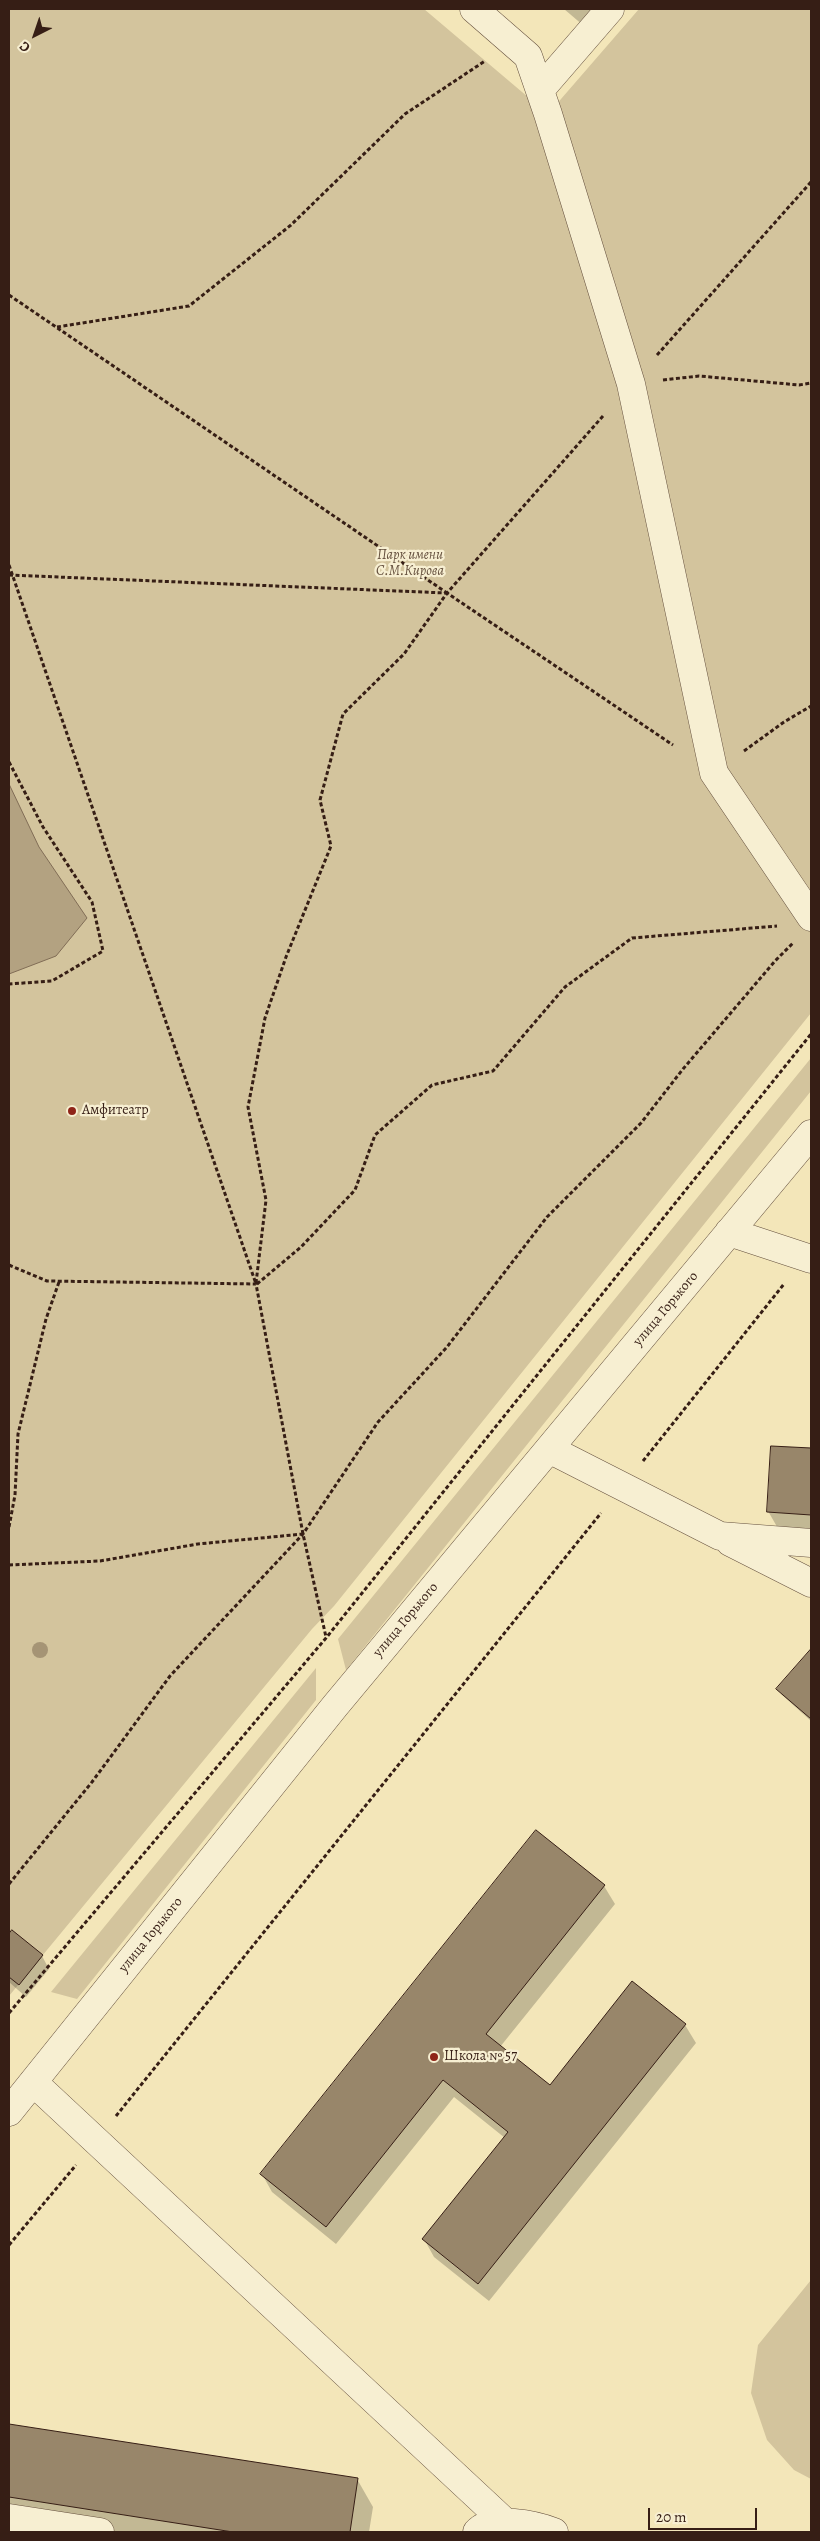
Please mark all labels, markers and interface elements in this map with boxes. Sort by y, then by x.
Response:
north arrow [10,10,60,60]
text: С [15,37,34,57]
park label: Парк имени С.М.Кирова [376,548,444,580]
place label: Амфитеатр [82,1103,149,1119]
marker: Амфитеатр [66,1105,78,1117]
street label: улица Горького [630,1268,702,1350]
street label: улица Горького [370,1579,442,1661]
street label: улица Горького [116,1894,186,1976]
place label: Школа № 57 [444,2049,517,2065]
marker: Школа № 57 [428,2051,440,2063]
scale bar [650,2498,759,2530]
text: 20 m [656,2507,687,2527]

